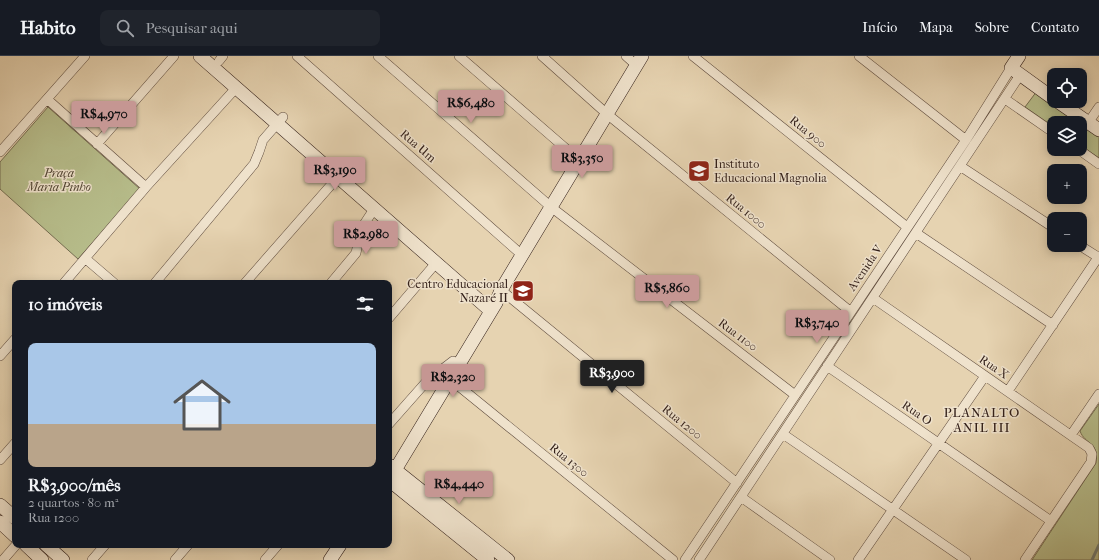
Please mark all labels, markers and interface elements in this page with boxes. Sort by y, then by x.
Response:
search box [100,10,380,46]
text: Habito [20,17,76,39]
icon: search [114,17,136,39]
text: Pesquisar aqui [146,19,238,37]
text: Início [862,19,897,36]
text: Mapa [919,19,953,36]
text: Sobre [975,19,1009,36]
text: Contato [1031,19,1079,36]
map controls [1047,68,1087,252]
button: locate [1047,68,1087,108]
pin: R$6,480 [434,90,508,124]
text: R$6,480 [447,95,495,110]
pin: R$4,970 [67,101,141,135]
text: R$4,970 [80,106,128,121]
street label: Rua 900 [787,113,829,151]
button: layers [1047,116,1087,156]
street label: Rua Um [397,127,439,165]
pin: R$3,350 [545,145,619,179]
text: R$3,350 [561,150,603,165]
pin: R$3,190 [298,157,372,191]
place label: Instituto Educacional Magnolia [714,157,827,185]
school or university icon: Instituto Educacional Magnolia [686,158,712,184]
text: R$3,190 [313,162,357,177]
button: + [1047,164,1087,204]
park label: Praça Maria Pinho [26,166,91,194]
street label: Rua 1000 [723,191,769,231]
button: − [1047,212,1087,252]
pin: R$2,980 [329,221,403,255]
text: R$2,980 [343,226,389,241]
street label: Avenida V [844,242,886,294]
pin: R$5,860 [630,275,704,309]
place label: Centro Educacional Nazaré II [407,277,509,305]
school or university icon: Centro Educacional Nazaré II [510,278,536,304]
text: R$5,860 [644,280,690,295]
icon: filters [354,293,376,315]
text: 10 imóveis [28,294,102,314]
pin: R$3,740 [780,310,854,344]
text: R$3,740 [795,315,839,330]
street label: Rua 1100 [716,316,760,354]
street label: Rua X [976,352,1012,382]
pin: R$3,900 [575,360,649,394]
pin: R$2,320 [416,364,490,398]
text: R$3,900 [589,365,635,380]
icon: home [166,369,238,441]
text: R$2,320 [430,369,476,384]
street label: Rua O [899,398,935,428]
street label: Rua 1200 [659,402,705,442]
district label: PLANALTO ANIL III [944,405,1020,435]
street label: Rua 1300 [547,440,591,480]
pin: R$4,440 [422,471,496,505]
text: R$3,900/mês [28,475,120,495]
text: R$4,440 [434,476,484,491]
text: 2 quartos · 80 m² [28,495,118,510]
text: Rua 1200 [28,510,79,525]

